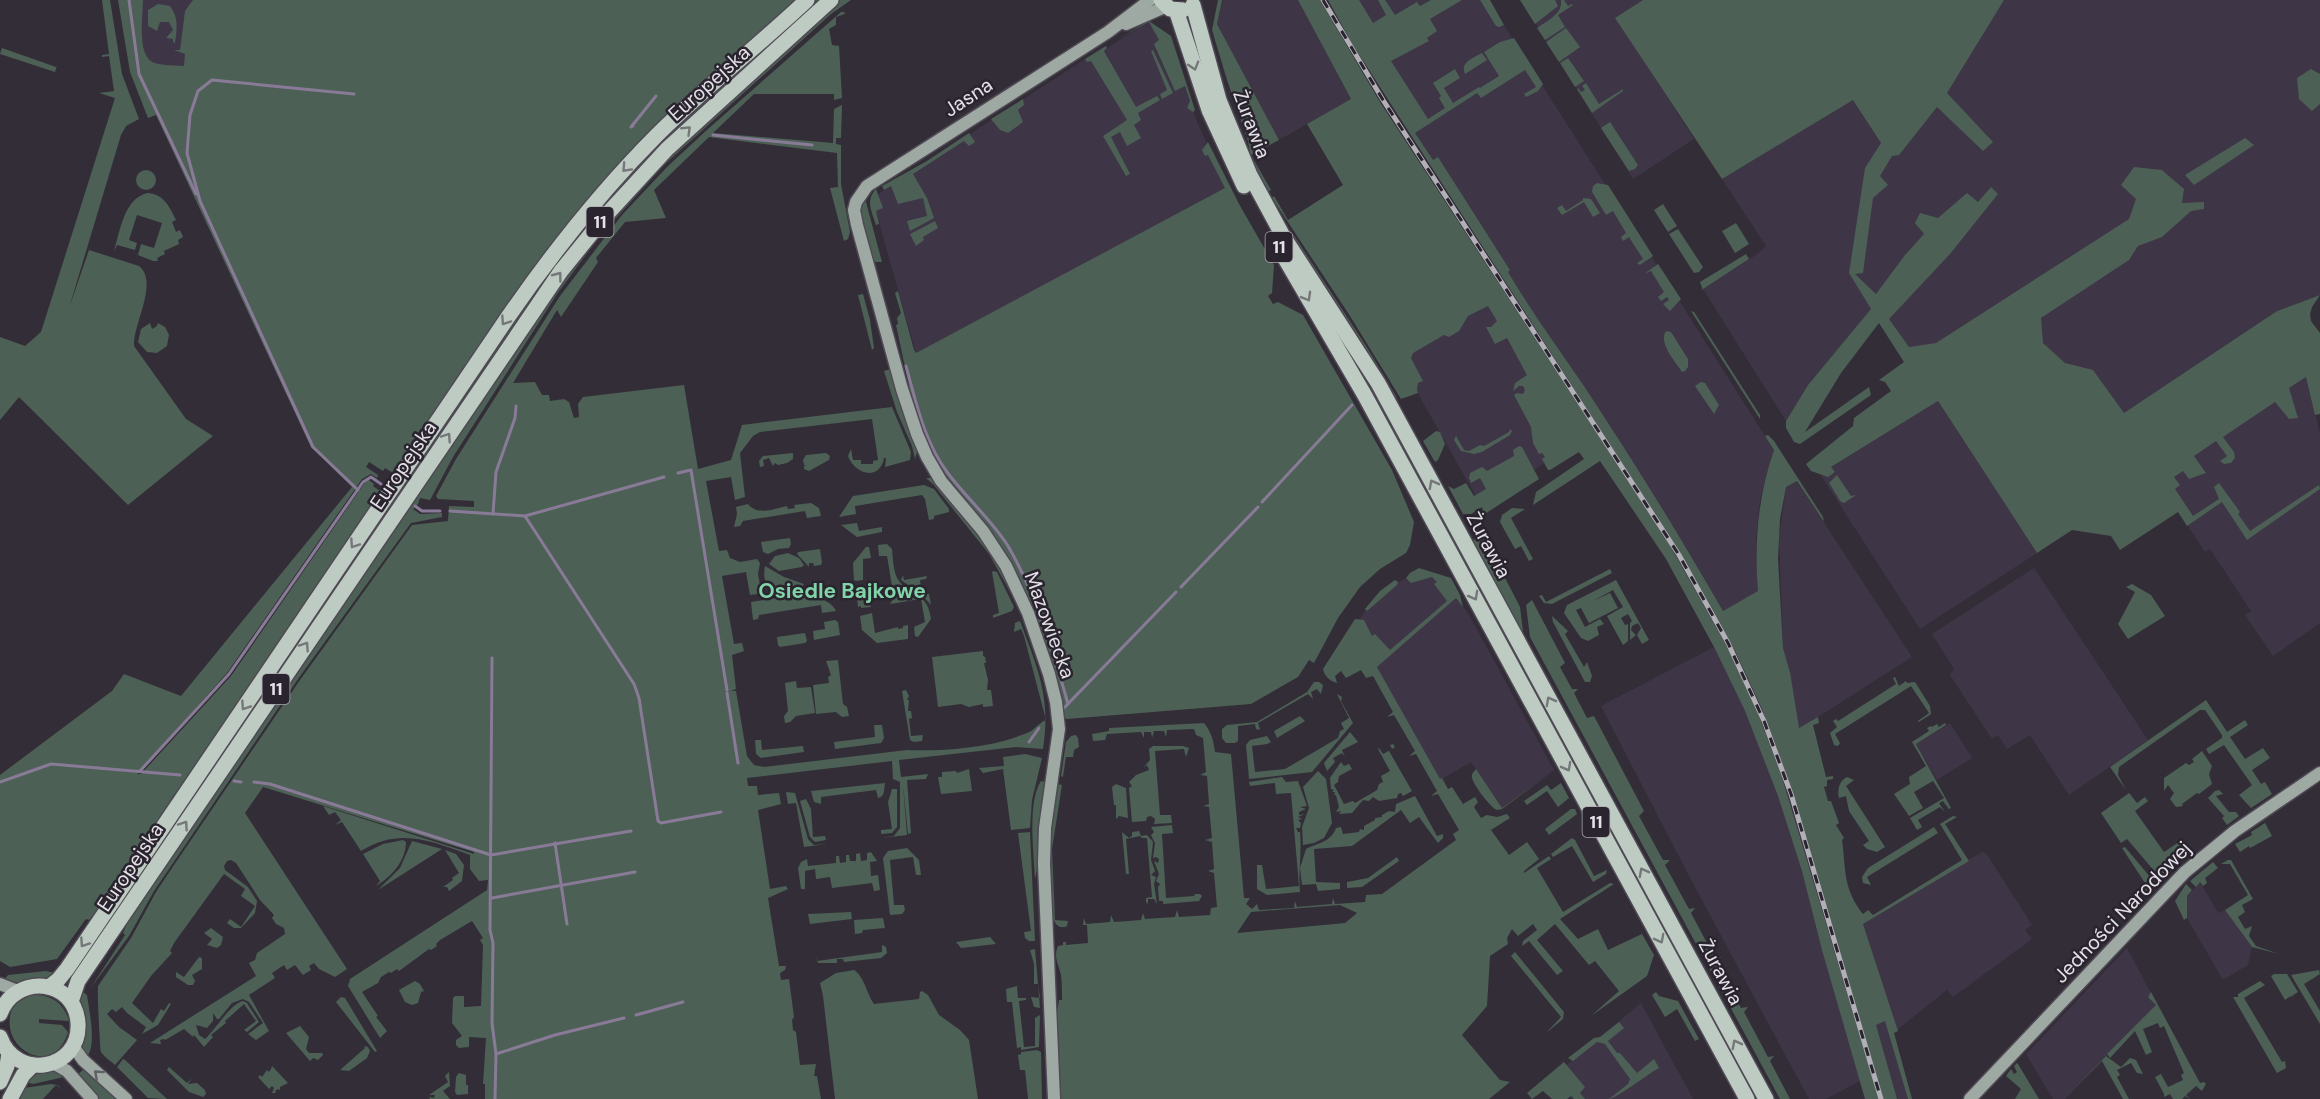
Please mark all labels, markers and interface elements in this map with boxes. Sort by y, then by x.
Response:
street label: Europejska [663,39,755,127]
one-way arrow [1187,60,1199,71]
street label: Jasna [939,72,997,122]
street label: Żurawia [1227,86,1277,162]
one-way arrow [680,126,691,137]
one-way arrow [622,161,633,172]
road number: 11 [586,207,614,237]
road number: 11 [1266,232,1292,262]
one-way arrow [551,271,562,282]
one-way arrow [1300,290,1312,301]
one-way arrow [501,315,512,326]
street label: Europejska [364,416,442,514]
one-way arrow [440,432,451,443]
one-way arrow [1429,480,1440,491]
street label: Żurawia [1461,507,1517,583]
one-way arrow [350,538,361,549]
street label: Mazowiecka [1019,568,1081,682]
district label: Osiedle Bajkowe [758,577,926,605]
one-way arrow [1467,589,1478,600]
one-way arrow [298,642,310,652]
road number: 11 [262,674,290,704]
one-way arrow [1546,696,1557,707]
one-way arrow [241,699,252,710]
one-way arrow [1560,761,1571,771]
road number: 11 [1582,807,1610,837]
street label: Europejska [91,818,169,916]
one-way arrow [177,821,188,832]
street label: Jedności Narodowej [2048,836,2196,988]
one-way arrow [1639,868,1650,878]
one-way arrow [1653,932,1664,943]
street label: Żurawia [1693,934,1749,1010]
one-way arrow [81,936,92,947]
one-way arrow [1732,1039,1743,1050]
one-way arrow [94,1070,105,1081]

